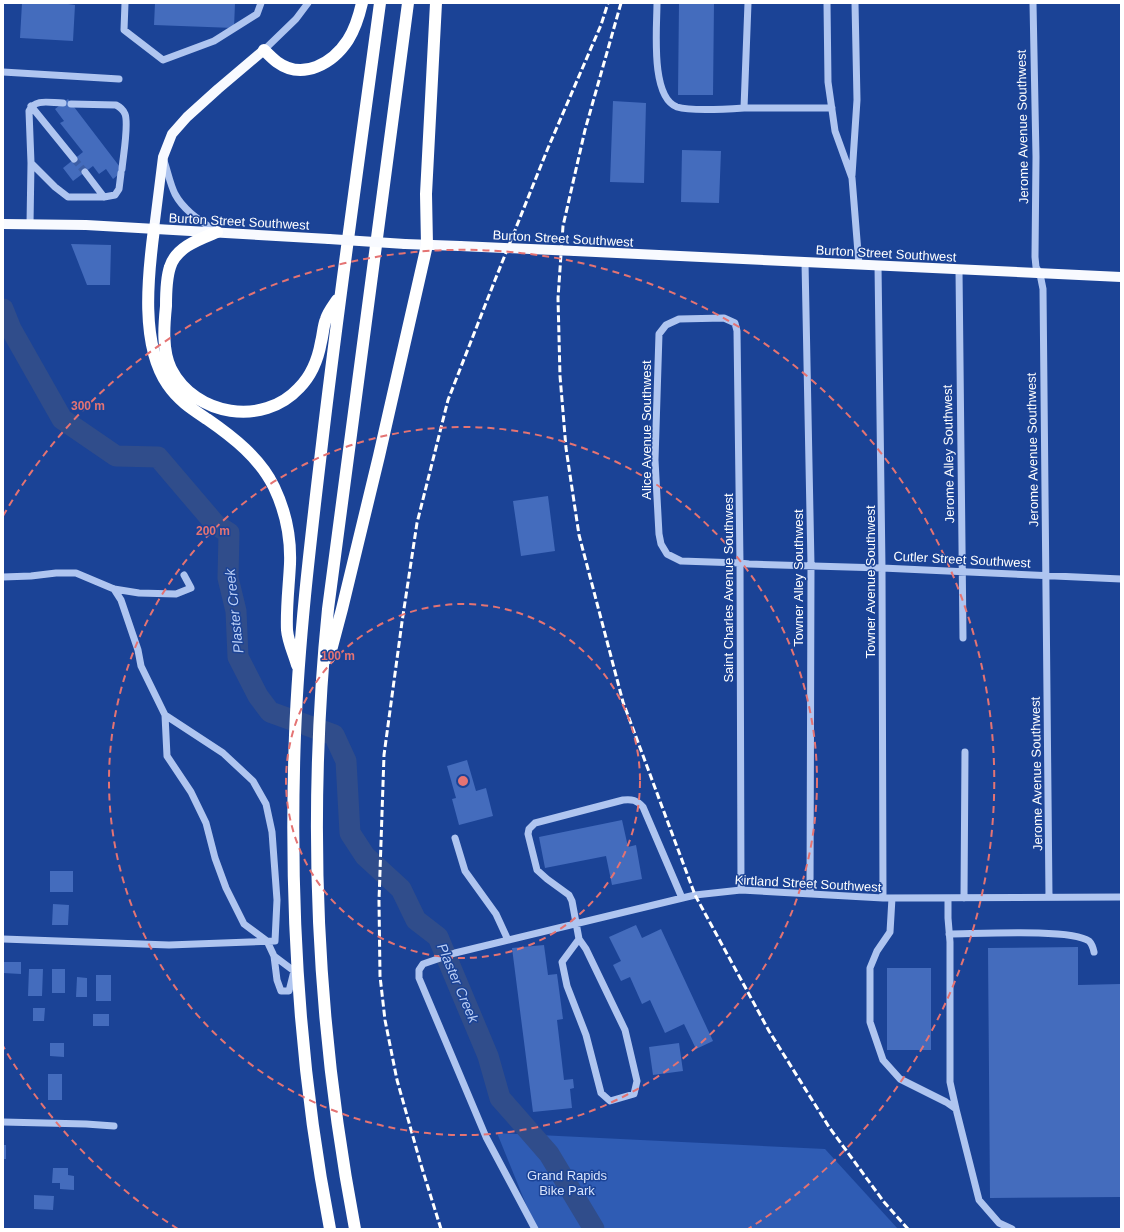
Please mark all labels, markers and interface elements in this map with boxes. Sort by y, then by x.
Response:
street label: Jerome Avenue Southwest [1014,49,1031,204]
street label: Burton Street Southwest [168,210,310,233]
street label: Burton Street Southwest [492,227,634,250]
street label: Burton Street Southwest [815,242,957,265]
street label: Alice Avenue Southwest [639,360,654,500]
street label: Jerome Avenue Southwest [1024,372,1041,527]
street label: Jerome Alley Southwest [940,384,957,523]
text: 300 m [71,399,105,413]
street label: Saint Charles Avenue Southwest [721,493,736,683]
street label: Towner Avenue Southwest [863,505,878,658]
street label: Towner Alley Southwest [791,509,806,647]
text: 200 m [196,524,230,538]
street label: Cutler Street Southwest [893,548,1031,571]
water label: Plaster Creek [222,567,246,654]
text: 100 m [321,649,355,663]
street label: Jerome Avenue Southwest [1028,696,1045,851]
centre of rings [456,774,470,788]
street label: Kirtland Street Southwest [734,872,882,895]
water label: Plaster Creek [434,941,482,1026]
park label: Grand Rapids Bike Park [527,1168,608,1198]

